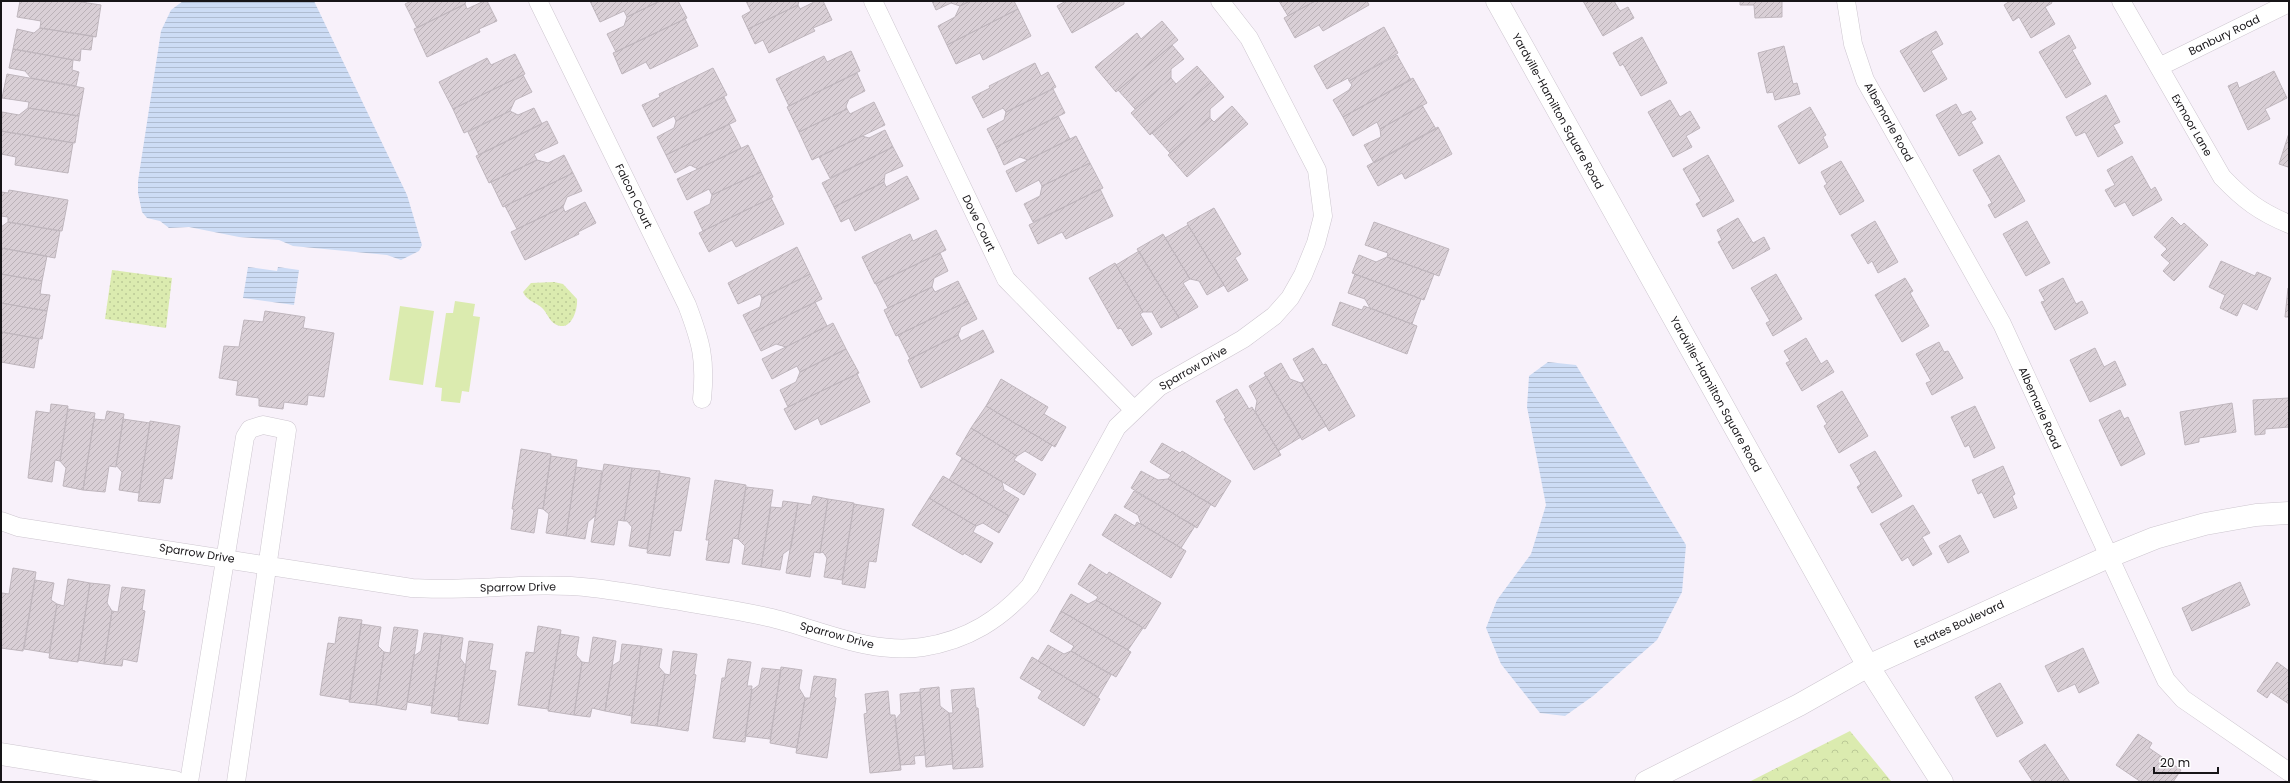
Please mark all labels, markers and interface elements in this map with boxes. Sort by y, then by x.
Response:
street label: Banbury Road [2186,11,2262,59]
street label: Yardville-Hamilton Square Road [1508,30,1608,192]
street label: Albemarle Road [1861,80,1917,164]
street label: Exmoor Lane [2168,91,2216,159]
street label: Falcon Court [611,161,657,231]
street label: Dove Court [958,192,1000,254]
street label: Yardville-Hamilton Square Road [1666,313,1766,475]
street label: Sparrow Drive [1156,342,1230,394]
street label: Albemarle Road [2015,364,2065,452]
street label: Sparrow Drive [158,539,236,567]
street label: Sparrow Drive [480,578,556,596]
street label: Estates Boulevard [1911,596,2007,652]
street label: Sparrow Drive [798,617,876,653]
scale bar [2154,749,2218,775]
text: 20 m [2160,754,2190,771]

